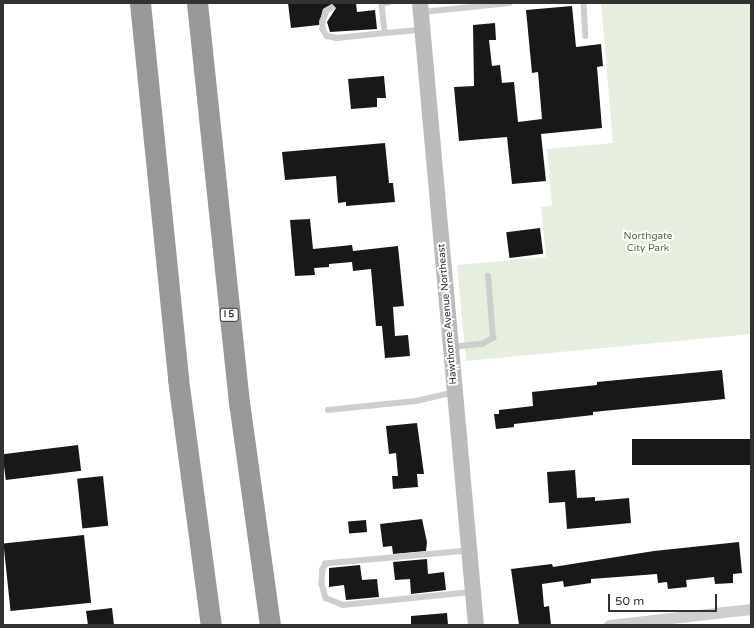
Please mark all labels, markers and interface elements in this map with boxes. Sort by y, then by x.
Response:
park label: Northgate City Park [624,230,672,254]
street label: Hawthorne Avenue Northeast [436,243,460,385]
road number: I 5 [219,308,239,322]
scale bar [610,586,719,612]
text: 50 m [615,594,644,608]

